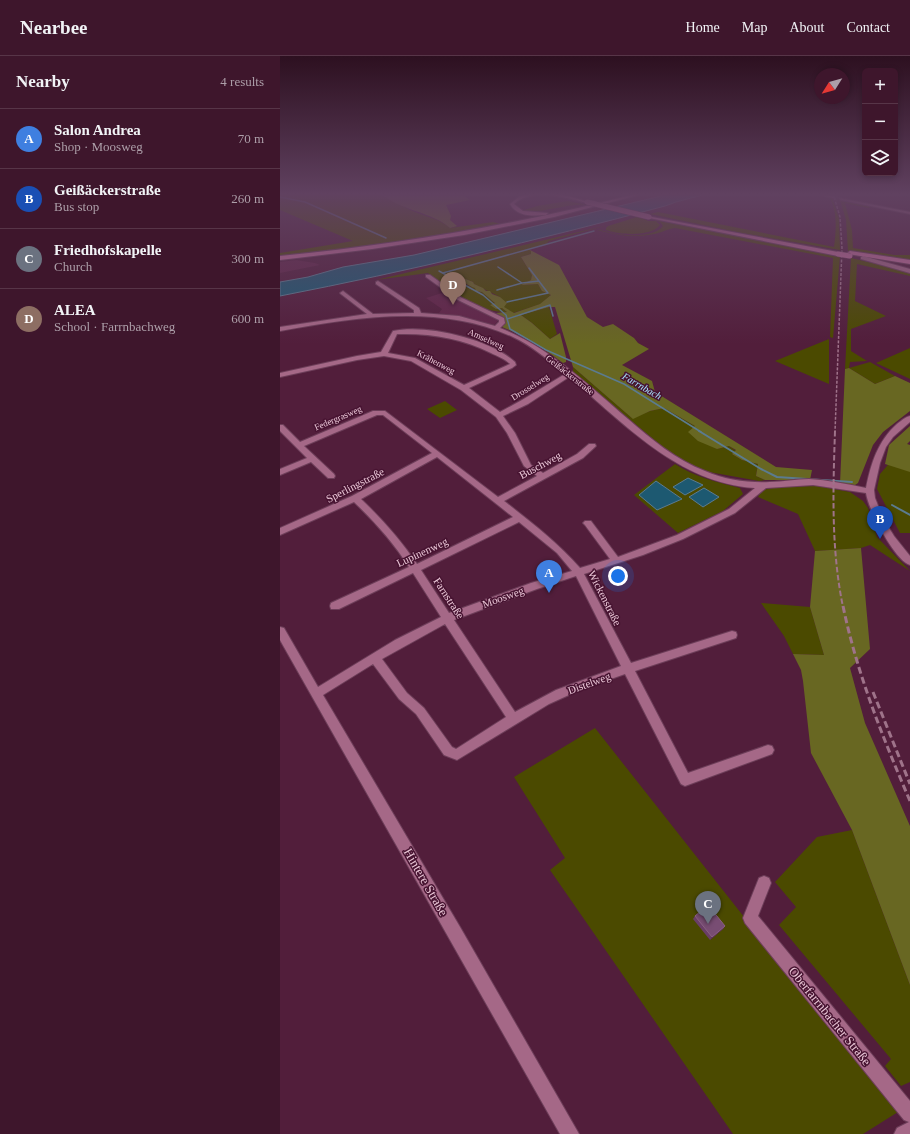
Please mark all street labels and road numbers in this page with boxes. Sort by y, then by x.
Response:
street label: Amselweg [466,327,506,352]
street label: Krähenweg [415,348,457,376]
street label: Geißäckerstraße [544,353,596,397]
street label: Drosselweg [509,371,551,403]
street label: Federgrasweg [313,403,364,432]
street label: Buschweg [517,449,563,481]
street label: Sperlingstraße [324,465,386,505]
street label: Lupinenweg [395,535,450,569]
street label: Wickenstraße [586,569,624,628]
street label: Farnstraße [431,575,467,621]
street label: Moosweg [481,584,526,610]
street label: Distelweg [566,670,612,696]
street label: Hintere Straße [401,846,451,919]
street label: Oberfarrnbacher Straße [786,964,874,1068]

